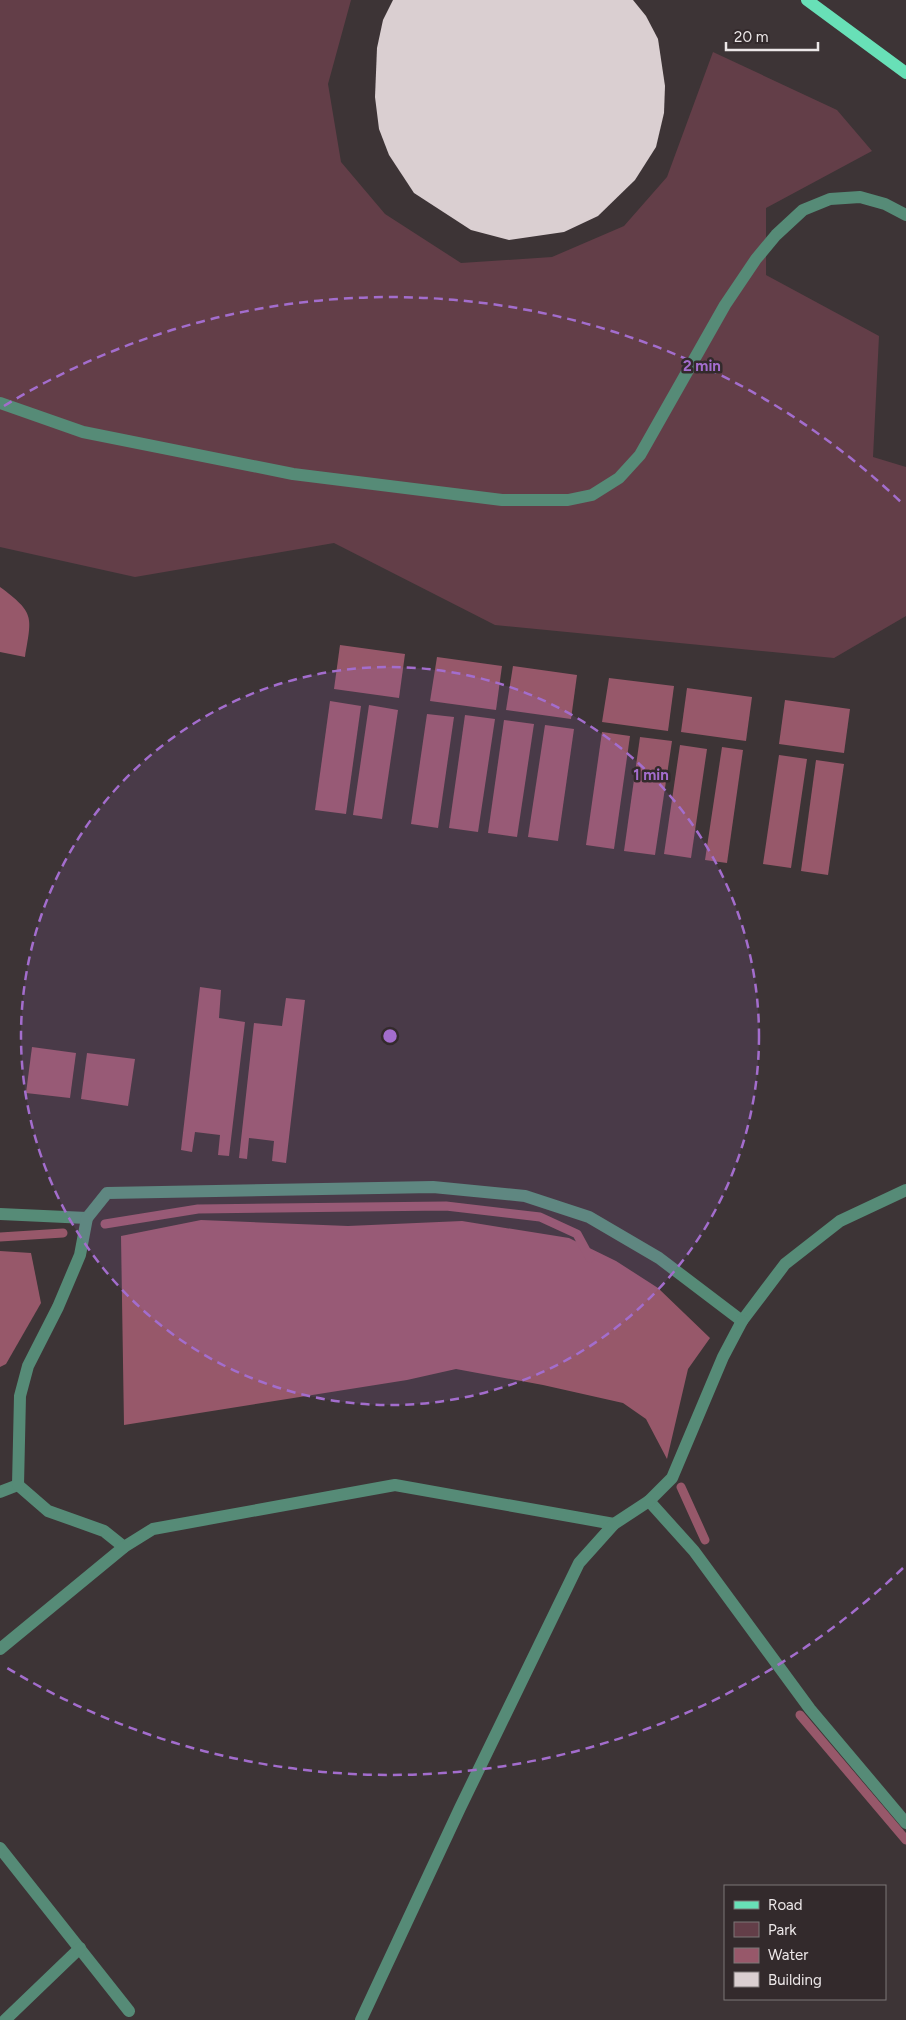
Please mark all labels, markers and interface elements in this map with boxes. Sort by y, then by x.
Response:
scale bar [726,20,818,52]
text: 20 m [734,28,768,46]
text: 2 min [683,357,721,375]
text: 1 min [633,766,669,784]
centre of rings [381,1027,399,1045]
legend [724,1885,886,2000]
text: Road [768,1896,803,1914]
text: Park [768,1921,797,1939]
text: Water [768,1946,808,1964]
text: Building [768,1971,822,1989]

